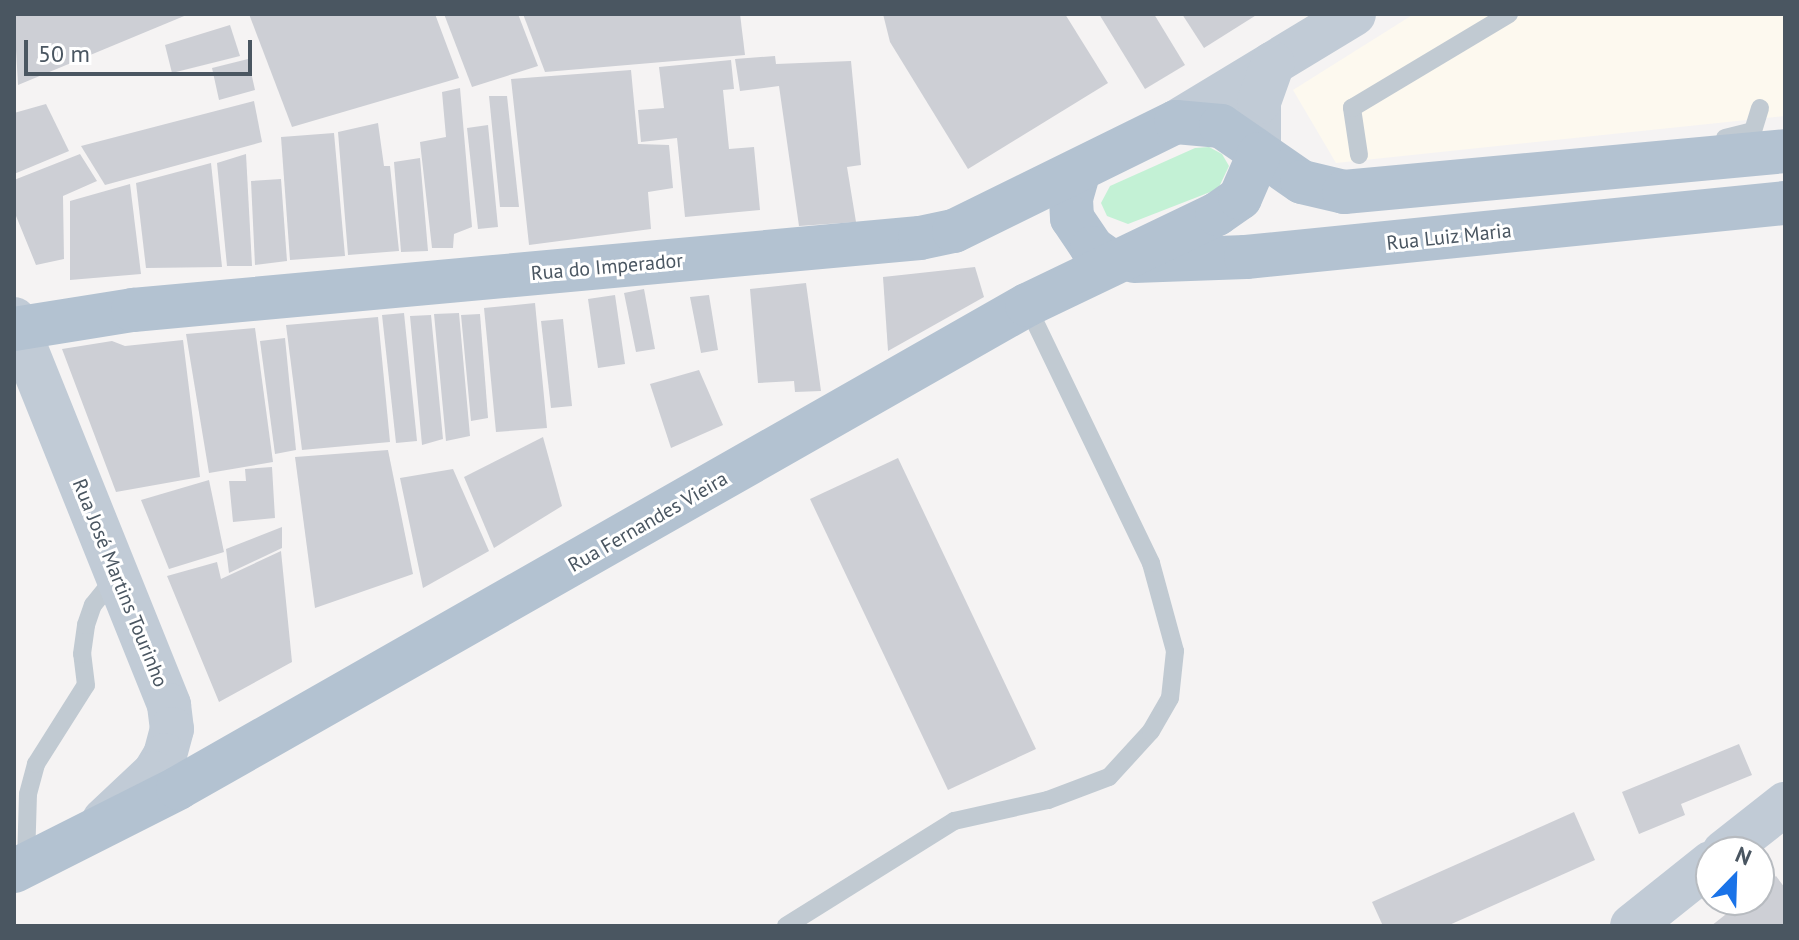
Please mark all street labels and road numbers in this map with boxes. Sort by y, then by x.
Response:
street label: Rua Luiz Maria [1385,218,1513,256]
street label: Rua do Imperador [530,248,684,286]
street label: Rua Fernandes Vieira [564,466,732,578]
street label: Rua José Martins Tourinho [67,475,173,691]

